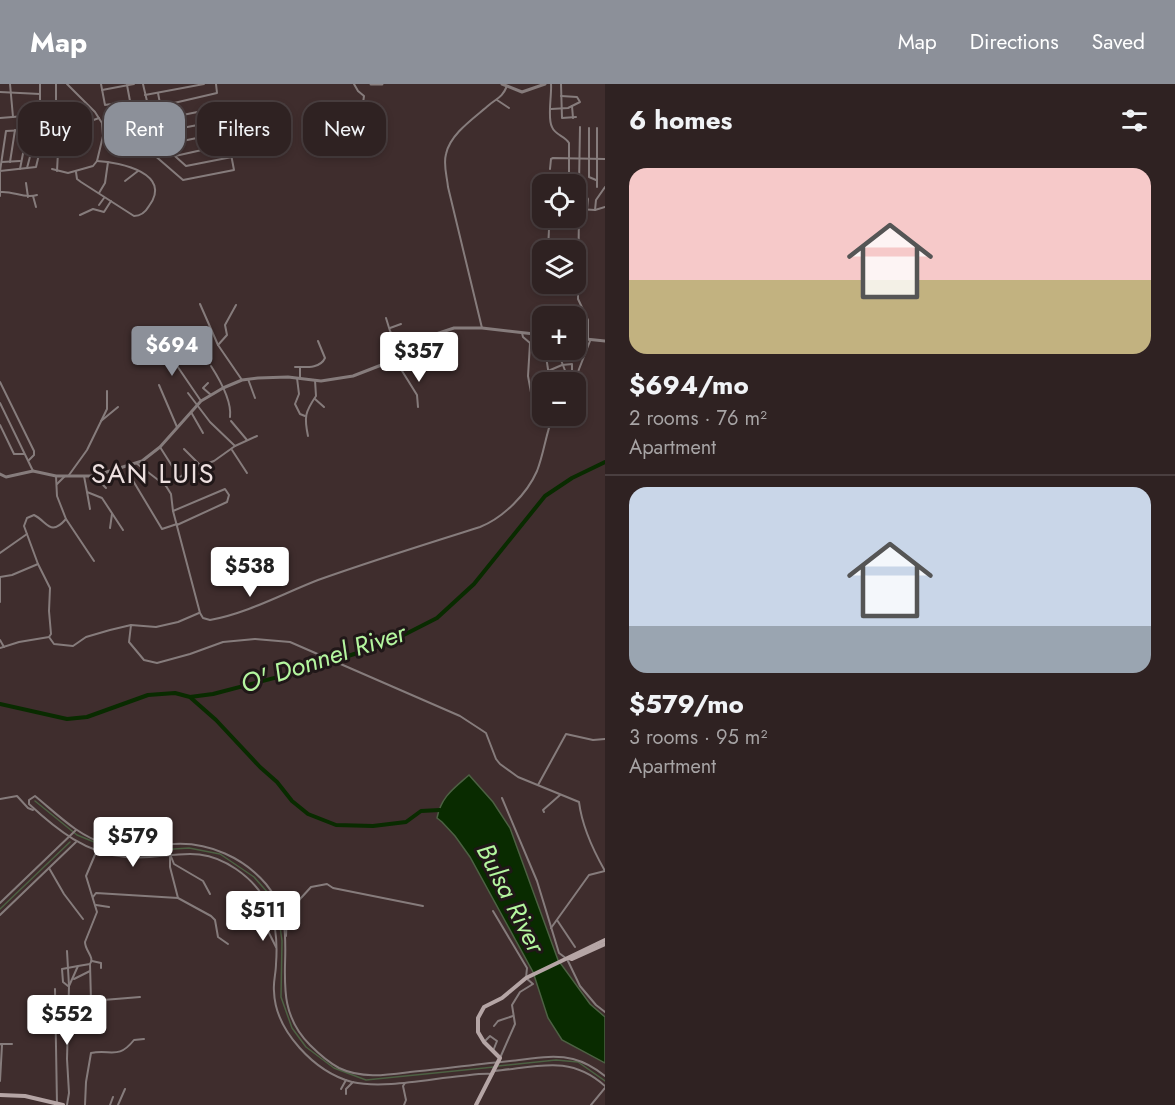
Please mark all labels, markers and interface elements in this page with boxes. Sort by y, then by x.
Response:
text: Map [30,22,87,63]
text: Map [898,27,937,57]
text: Directions [970,27,1059,57]
text: Saved [1092,27,1145,57]
text: 6 homes [629,101,732,139]
chip: Buy [18,102,92,156]
chip: Rent [104,102,185,156]
chip: Filters [197,102,291,156]
chip: New [303,102,386,156]
icon: filters [1118,104,1151,137]
map controls [532,174,586,426]
button: locate [532,174,586,228]
icon: home [836,207,944,315]
button: layers [532,240,586,294]
button: + [532,306,586,360]
pin: $694 [136,326,208,377]
text: $694 [145,331,199,360]
pin: $357 [383,332,455,383]
text: $357 [394,337,444,366]
text: $694/mo [629,366,749,404]
button: − [532,372,586,426]
text: 2 rooms · 76 m² [629,404,767,433]
text: Apartment [629,433,716,462]
district label: SAN LUIS [91,454,215,493]
icon: home [836,526,944,634]
pin: $538 [214,547,286,598]
text: $538 [225,552,275,581]
water label: O' Donnel River [235,613,412,703]
text: $579/mo [629,685,744,723]
text: 3 rooms · 95 m² [629,723,767,752]
text: Apartment [629,752,716,781]
pin: $579 [97,817,169,868]
text: $579 [108,822,158,851]
water label: Bulsa River [467,837,555,961]
pin: $511 [227,891,299,942]
text: $511 [240,896,286,925]
pin: $552 [31,995,103,1046]
text: $552 [41,1000,93,1029]

